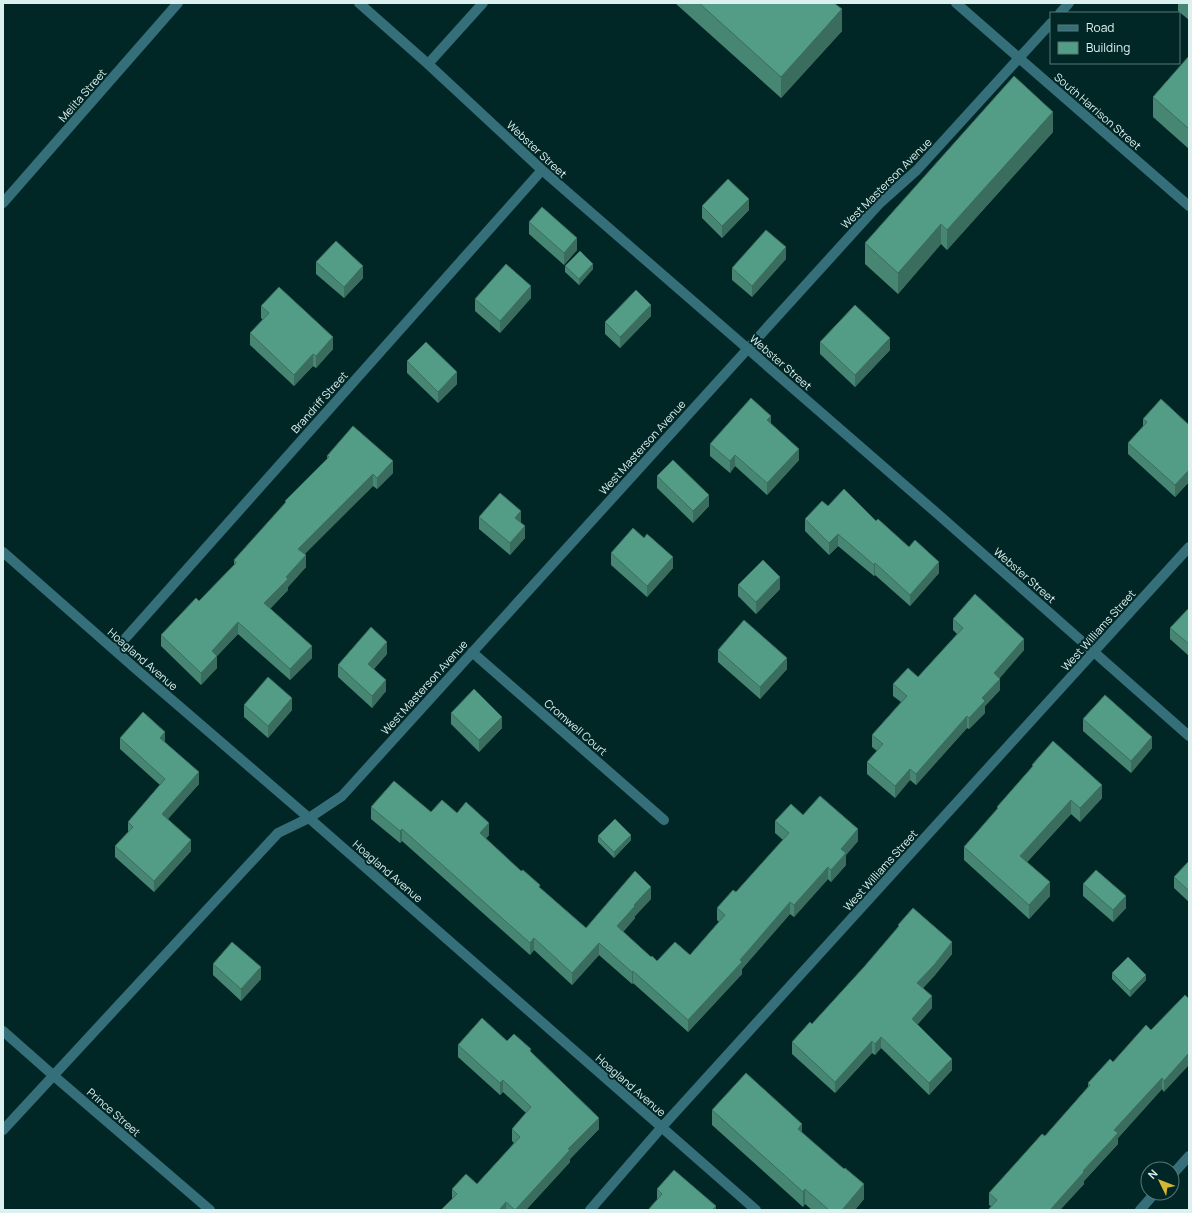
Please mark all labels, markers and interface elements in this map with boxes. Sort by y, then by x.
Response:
legend [1050,12,1180,64]
text: Road [1086,19,1114,36]
text: Building [1086,39,1130,56]
street label: Melita Street [55,65,109,125]
street label: South Harrison Street [1051,69,1145,153]
street label: Webster Street [504,117,570,181]
street label: West Masterson Avenue [837,134,935,232]
street label: Webster Street [747,331,815,393]
street label: Brandriff Street [287,368,351,436]
street label: West Masterson Avenue [595,396,689,498]
street label: Webster Street [991,544,1059,606]
street label: West Williams Street [1057,586,1139,674]
street label: Hoagland Avenue [105,624,182,694]
street label: West Masterson Avenue [377,636,471,738]
street label: Cromwell Court [541,695,611,759]
street label: West Williams Street [839,826,921,914]
street label: Hoagland Avenue [350,836,427,906]
street label: Hoagland Avenue [593,1050,670,1120]
street label: Prince Street [84,1085,144,1139]
north arrow [1140,1161,1180,1201]
text: N [1144,1166,1161,1182]

